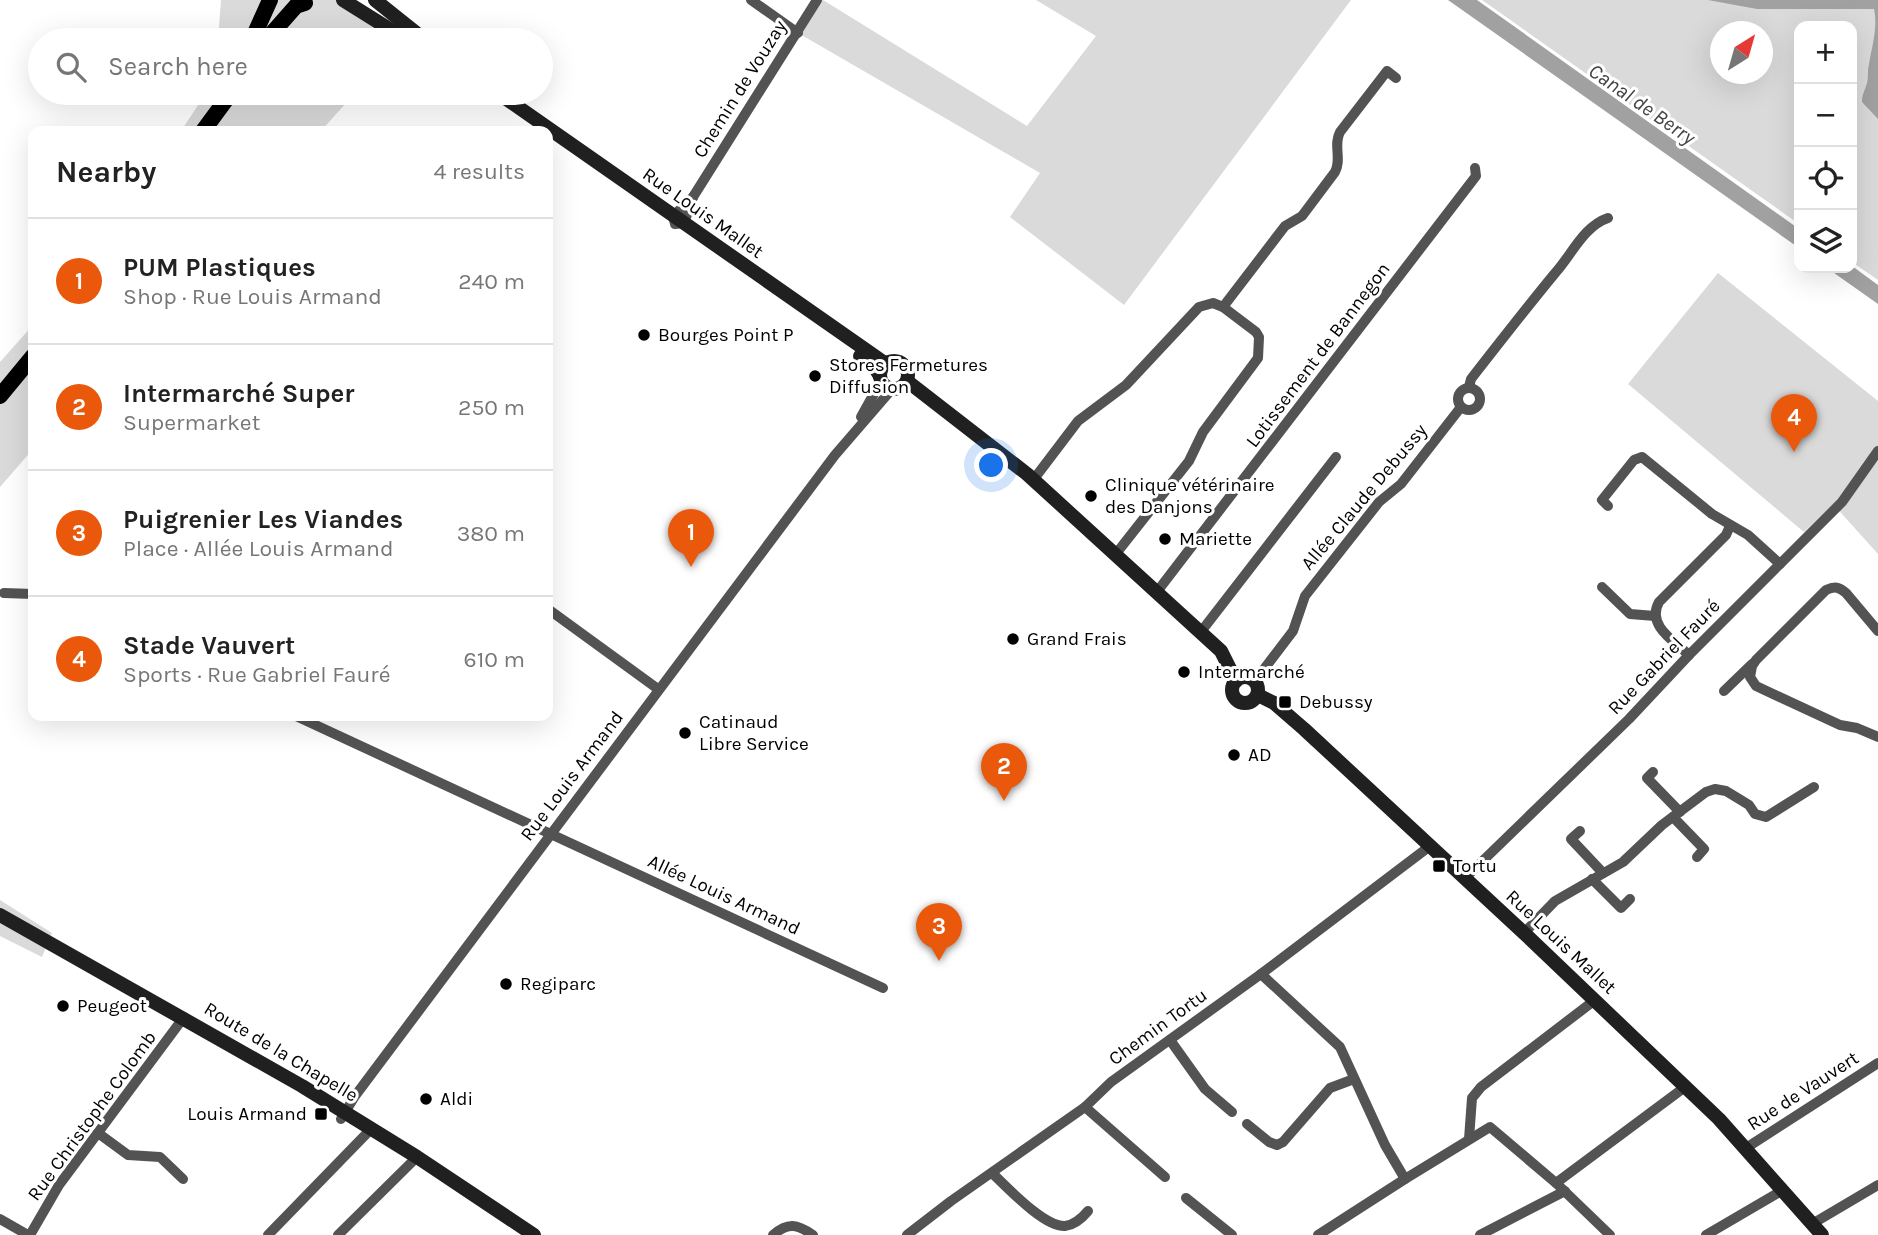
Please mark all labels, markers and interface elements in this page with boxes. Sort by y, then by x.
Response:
street label: Chemin de Vouzay [689,16,791,162]
north arrow [1710,21,1773,84]
map controls [1794,21,1857,273]
button: + [1794,21,1857,84]
search box [28,28,553,105]
icon: search [52,48,90,86]
text: Search here [108,51,248,82]
water label: Canal de Berry [1584,58,1701,150]
button: − [1794,84,1857,147]
button: locate [1794,147,1857,210]
text: Nearby [56,154,156,190]
text: 4 results [433,158,525,185]
street label: Rue Louis Mallet [638,163,768,263]
button: layers [1794,210,1857,273]
text: PUM Plastiques [123,252,316,283]
street label: Lotissement de Bannegon [1241,258,1395,452]
text: 1 [75,268,83,295]
text: 240 m [458,268,525,295]
text: Shop · Rue Louis Armand [123,283,382,310]
place label: Bourges Point P [658,324,793,346]
marker: Bourges Point P [636,327,652,343]
place label: Stores Fermetures Diffusion [829,354,988,398]
marker: Stores Fermetures Diffusion [807,368,823,384]
text: Intermarché Super [123,378,355,409]
text: 2 [72,394,86,421]
text: 250 m [458,394,525,421]
pin: 4 [1771,394,1817,452]
text: Supermarket [123,409,260,436]
street label: Allée Claude Debussy [1297,420,1432,574]
your location [974,448,1008,482]
place label: Clinique vétérinaire des Danjons [1105,474,1275,518]
marker: Clinique vétérinaire des Danjons [1083,488,1099,504]
text: Puigrenier Les Viandes [123,504,403,535]
pin: 1 [668,509,714,567]
text: 3 [72,520,86,547]
text: 380 m [457,520,525,547]
place label: Mariette [1179,528,1252,550]
marker: Mariette [1157,531,1173,547]
text: Place · Allée Louis Armand [123,535,394,562]
street label: Rue Gabriel Fauré [1603,595,1725,719]
place label: Grand Frais [1027,628,1127,650]
text: Stade Vauvert [123,630,295,661]
marker: Grand Frais [1005,631,1021,647]
text: 4 [72,646,86,673]
text: 610 m [464,646,525,673]
text: Sports · Rue Gabriel Fauré [123,661,390,688]
place label: Intermarché [1198,661,1305,683]
marker: Intermarché [1176,664,1192,680]
place label: Debussy [1299,691,1373,713]
marker: Debussy [1277,694,1293,710]
street label: Rue Louis Armand [516,707,628,845]
place label: Catinaud Libre Service [699,711,809,755]
marker: Catinaud Libre Service [677,725,693,741]
pin: 2 [981,743,1027,801]
place label: AD [1248,744,1271,766]
marker: AD [1226,747,1242,763]
street label: Allée Louis Armand [644,850,804,940]
place label: Tortu [1453,855,1497,877]
marker: Tortu [1431,858,1447,874]
street label: Rue Louis Mallet [1501,885,1621,999]
pin: 3 [916,903,962,961]
place label: Regiparc [520,973,596,995]
marker: Regiparc [498,976,514,992]
street label: Chemin Tortu [1105,984,1211,1070]
place label: Peugeot [77,995,147,1017]
street label: Route de la Chapelle [200,997,362,1107]
marker: Peugeot [55,998,71,1014]
street label: Rue Christophe Colomb [23,1027,161,1205]
street label: Rue de Vauvert [1743,1047,1863,1135]
place label: Aldi [440,1088,473,1110]
marker: Aldi [418,1091,434,1107]
place label: Louis Armand [187,1103,307,1125]
marker: Louis Armand [313,1106,329,1122]

